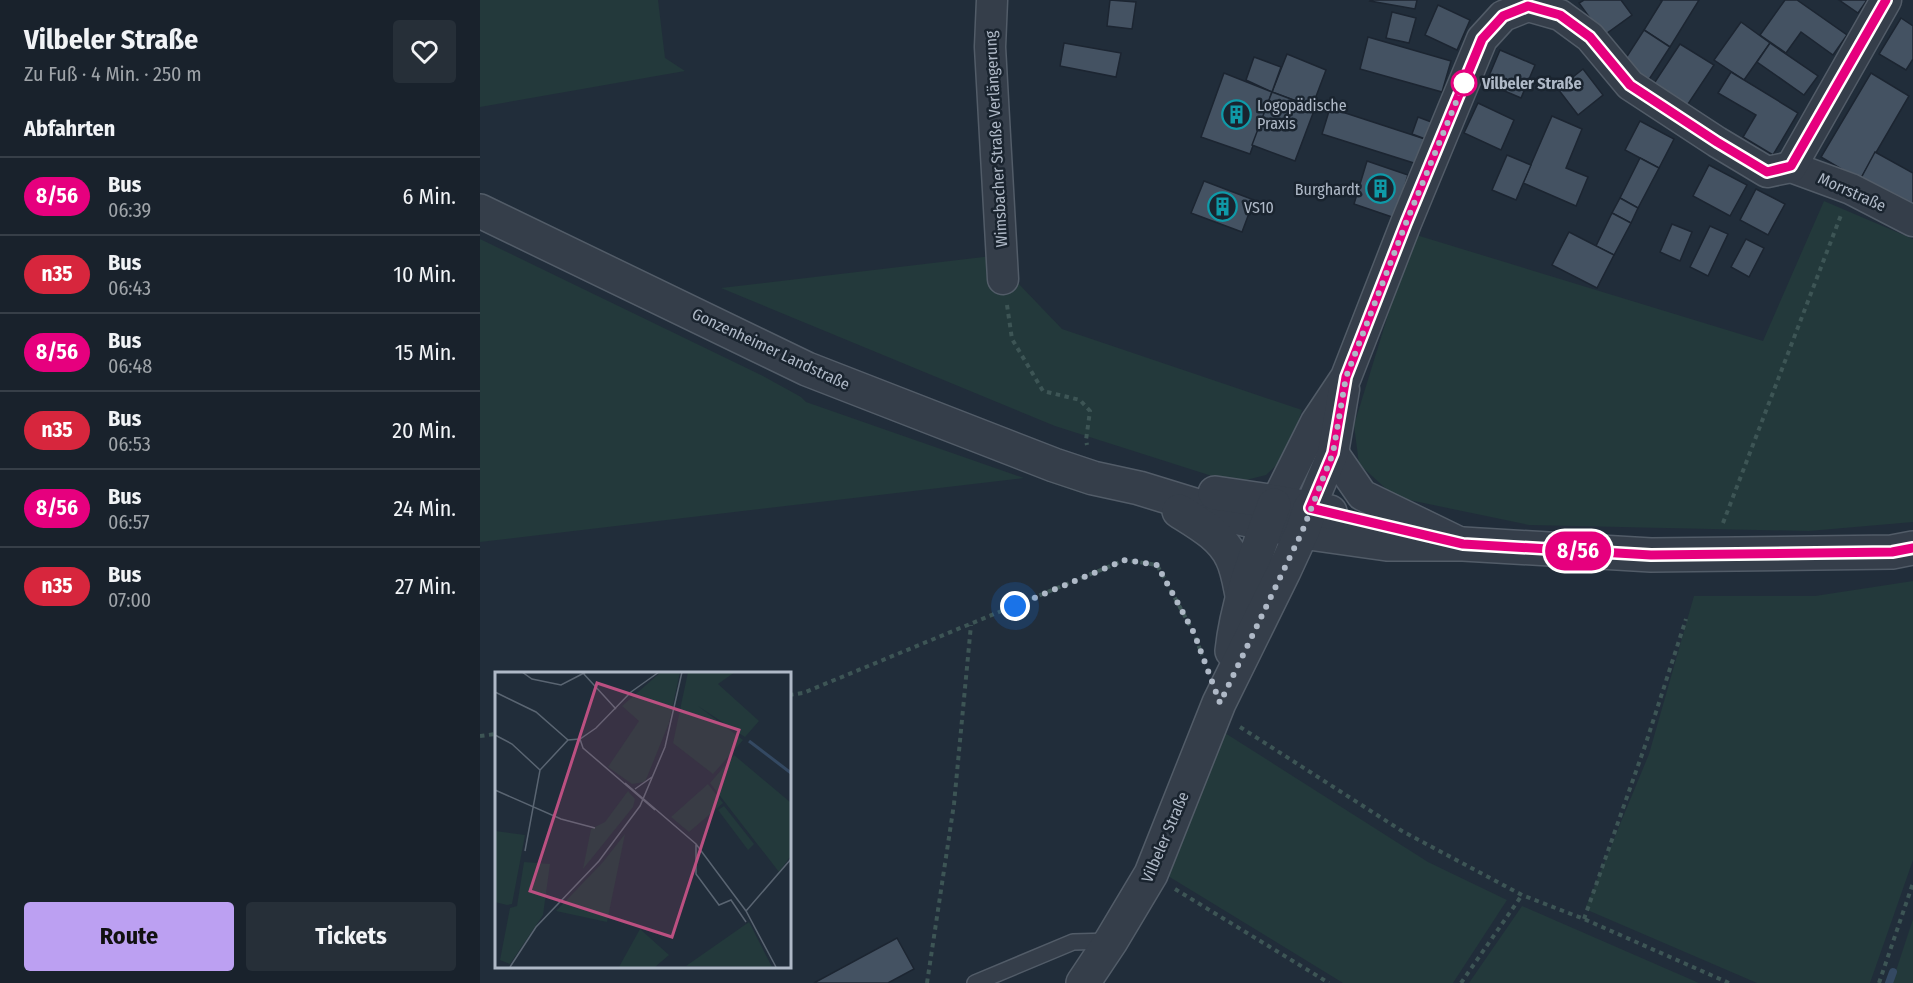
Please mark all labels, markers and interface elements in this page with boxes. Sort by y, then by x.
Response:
button: heart [393,20,456,83]
text: Vilbeler Straße [24,23,198,56]
street label: Wimsbacher Straße Verlängerung [981,30,1011,248]
text: Zu Fuß · 4 Min. · 250 m [24,62,202,86]
marker: Vilbeler Straße [1451,70,1477,96]
place label: Vilbeler Straße [1481,74,1582,93]
place label: Logopädische Praxis [1257,96,1347,133]
building icon: Logopädische Praxis [1220,98,1252,130]
text: Abfahrten [24,115,115,142]
street label: Morrstraße [1815,169,1889,215]
text: Bus [108,171,141,198]
building icon: Burghardt [1365,173,1397,205]
place label: Burghardt [1295,180,1361,199]
text: 8/56 [36,183,78,209]
text: 6 Min. [402,183,456,210]
building icon: VS10 [1207,191,1239,223]
text: 06:39 [108,198,151,222]
place label: VS10 [1244,198,1274,217]
text: Bus [108,249,141,276]
text: n35 [41,261,73,287]
text: 10 Min. [393,261,456,288]
text: 06:43 [108,276,151,300]
street label: Gonzenheimer Landstraße [689,304,853,394]
text: Bus [108,327,141,354]
text: 8/56 [36,339,78,365]
text: 15 Min. [395,339,456,366]
text: 06:48 [108,354,152,378]
text: Bus [108,405,141,432]
text: n35 [41,417,73,443]
text: 20 Min. [392,417,456,444]
text: 06:53 [108,432,151,456]
text: Bus [108,483,141,510]
text: 8/56 [36,495,78,521]
text: 24 Min. [393,495,456,522]
text: 06:57 [108,510,150,534]
line badge: 8/56 [1536,532,1620,570]
text: 8/56 [1557,538,1599,564]
text: Bus [108,561,141,588]
text: n35 [41,573,73,599]
text: 27 Min. [395,573,456,600]
text: 07:00 [108,588,151,612]
your location [1000,591,1030,621]
inset map [495,672,790,968]
street label: Vilbeler Straße [1137,789,1193,885]
button: Route [24,902,234,971]
button: Tickets [246,902,456,971]

